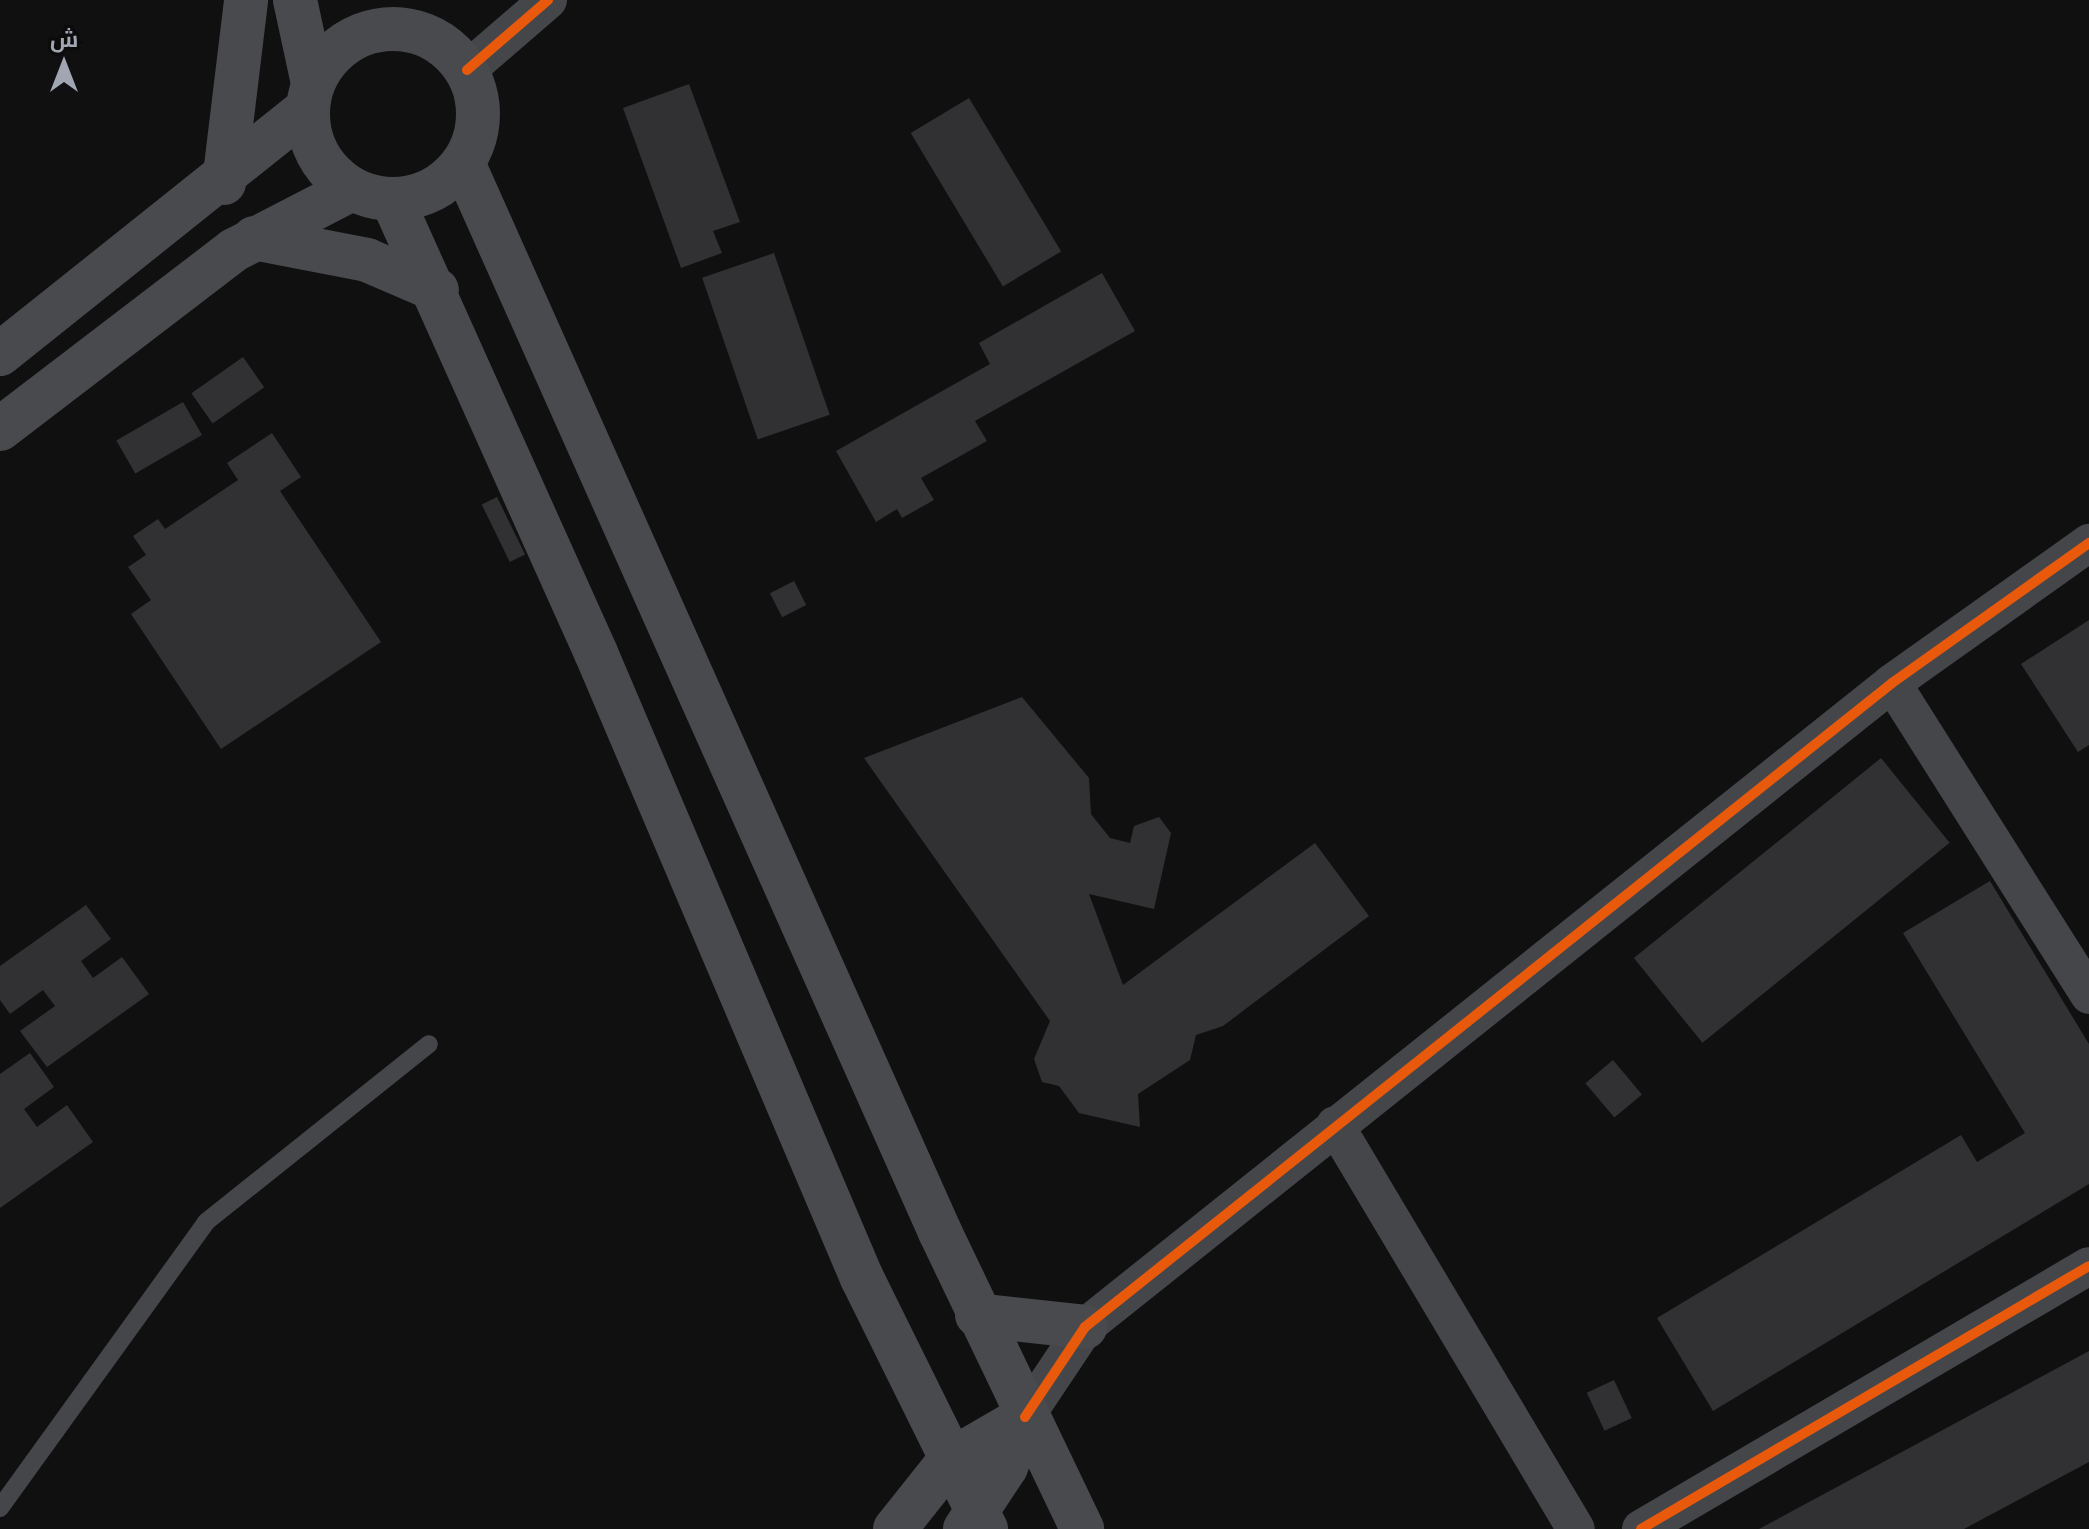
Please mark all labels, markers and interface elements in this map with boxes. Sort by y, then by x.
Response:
north arrow [24,24,104,104]
text: ش [50,26,78,53]

